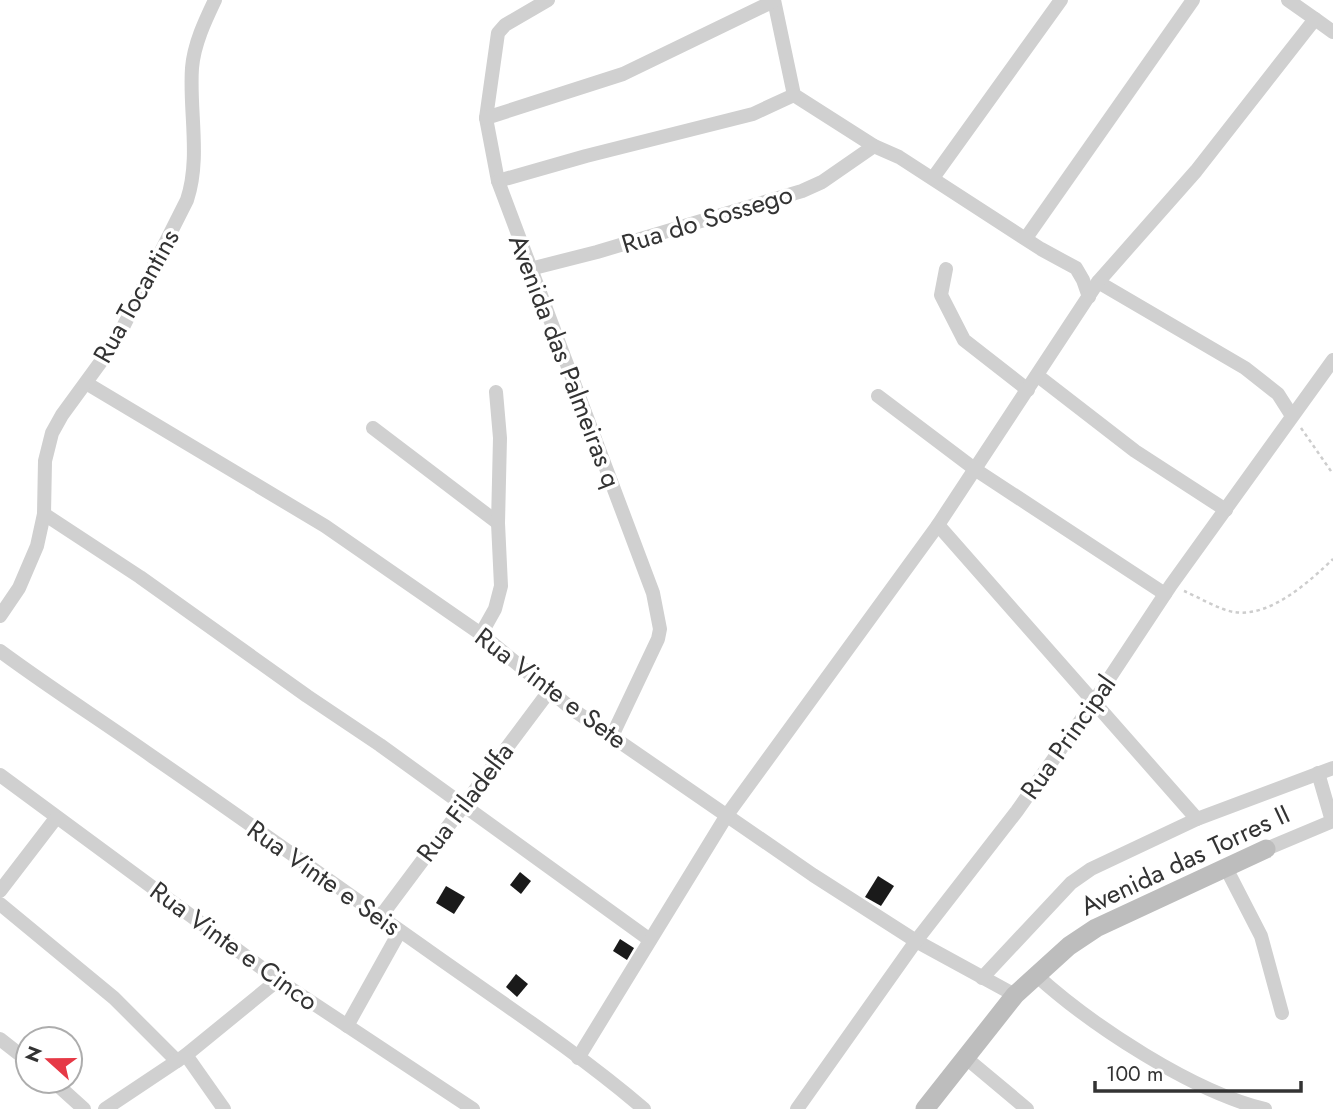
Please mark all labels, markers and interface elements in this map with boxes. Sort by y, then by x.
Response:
street label: Rua do Sossego [617,175,797,263]
street label: Rua Tocantins [84,222,188,370]
street label: Avenida das Palmeiras q [499,229,631,493]
street label: Rua Vinte e Sete [467,618,635,758]
street label: Rua Principal [1011,667,1125,807]
street label: Rua Filadelfa [407,734,523,870]
street label: Avenida das Torres II [1074,795,1296,925]
street label: Rua Vinte e Seis [240,811,408,945]
street label: Rua Vinte e Cinco [142,872,326,1020]
north arrow [14,1025,84,1095]
text: N [18,1042,49,1066]
scale bar [1095,1050,1302,1094]
text: 100 m [1106,1059,1163,1089]

